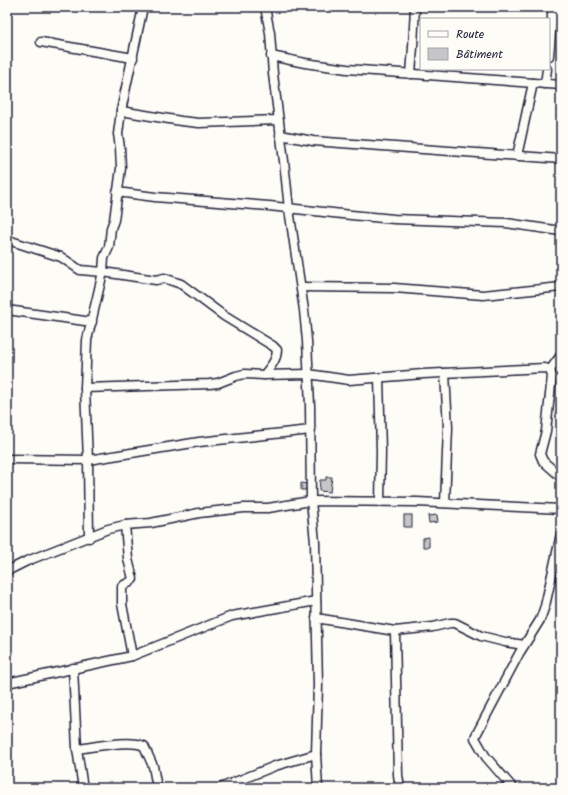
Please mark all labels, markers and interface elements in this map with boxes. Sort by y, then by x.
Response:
legend [420,18,550,70]
text: Route [456,25,485,44]
text: Bâtiment [456,45,503,64]

